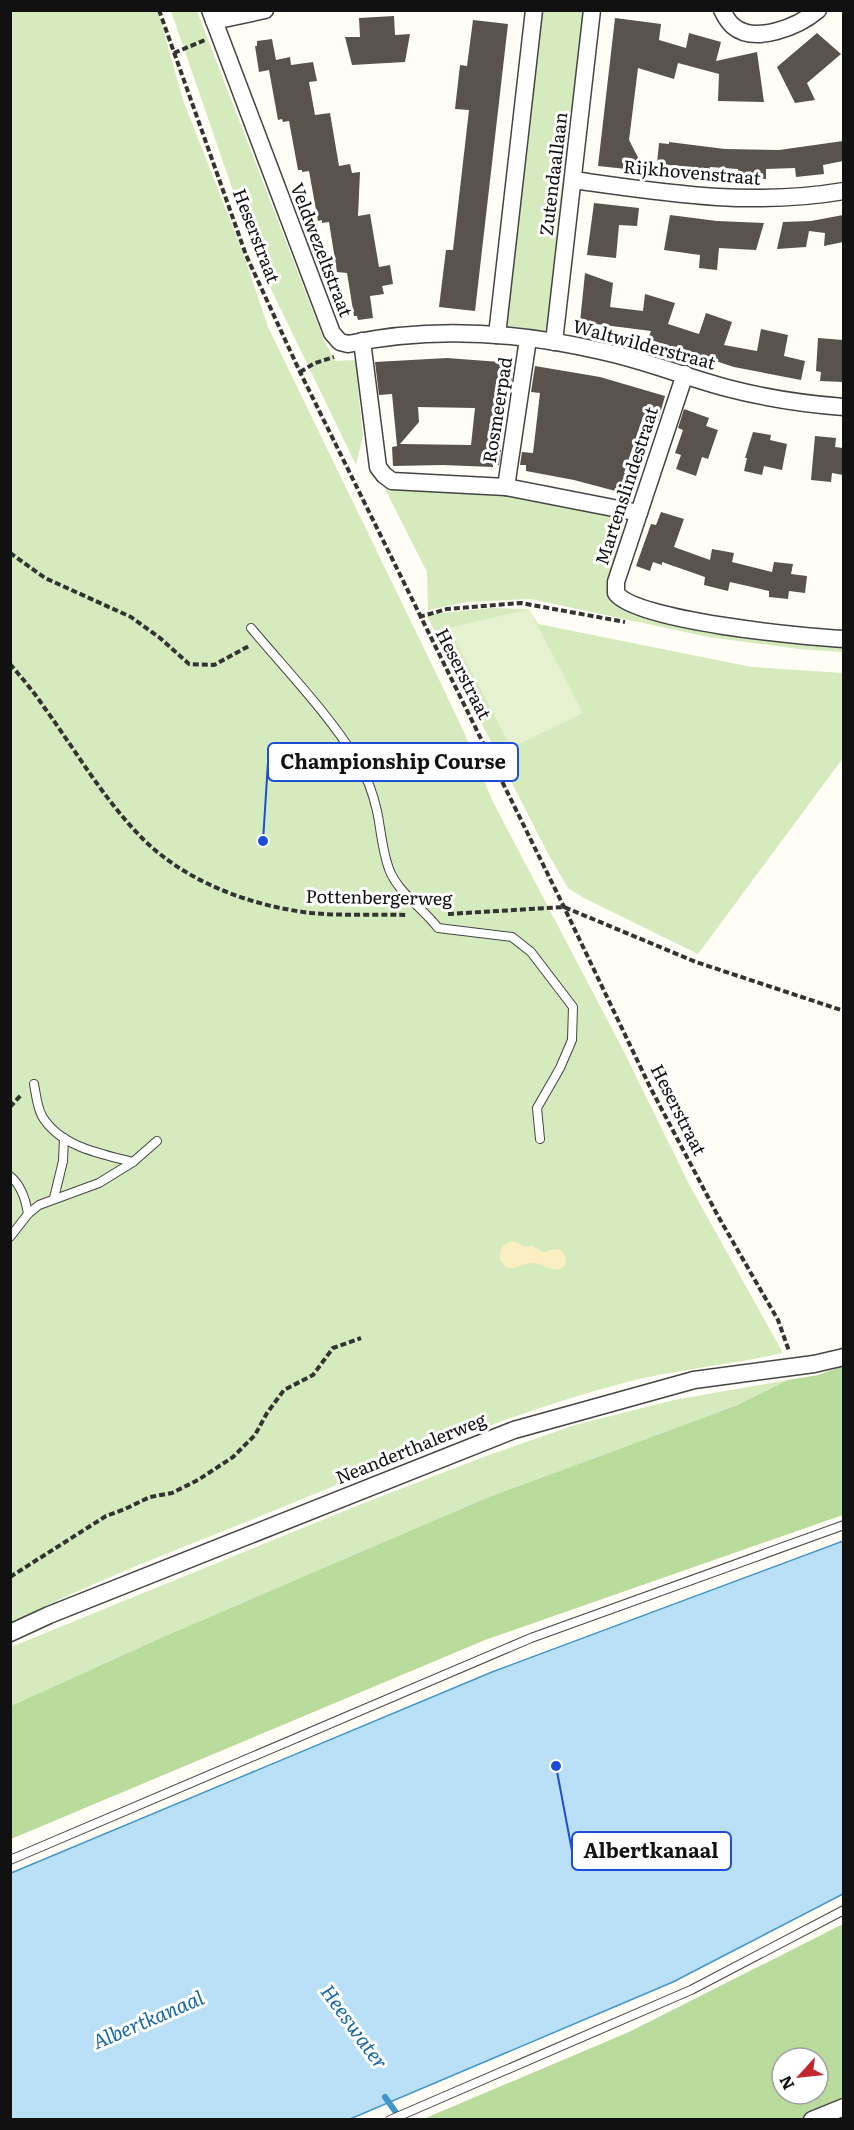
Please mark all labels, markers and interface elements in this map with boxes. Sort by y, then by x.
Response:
street label: Zutendaallaan [532,110,573,237]
street label: Rijkhovenstraat [622,152,763,191]
street label: Veldwezeltstraat [284,178,361,321]
street label: Heserstraat [227,184,288,287]
street label: Waltwilderstraat [570,311,720,376]
street label: Rosmeerpad [475,355,518,465]
street label: Martenslindestraat [587,402,664,568]
street label: Heserstraat [430,623,499,724]
callout: Championship Course [268,743,518,781]
text: Championship Course [280,745,506,775]
street label: Pottenbergerweg [305,882,454,911]
street label: Heserstraat [645,1059,714,1160]
street label: Neanderthalerweg [331,1405,491,1490]
callout: Albertkanaal [572,1832,731,1870]
text: Albertkanaal [583,1834,719,1864]
water label: Heeswater [315,1977,397,2074]
water label: Albertkanaal [87,1981,208,2055]
north arrow [770,2046,830,2106]
text: N [772,2072,799,2095]

